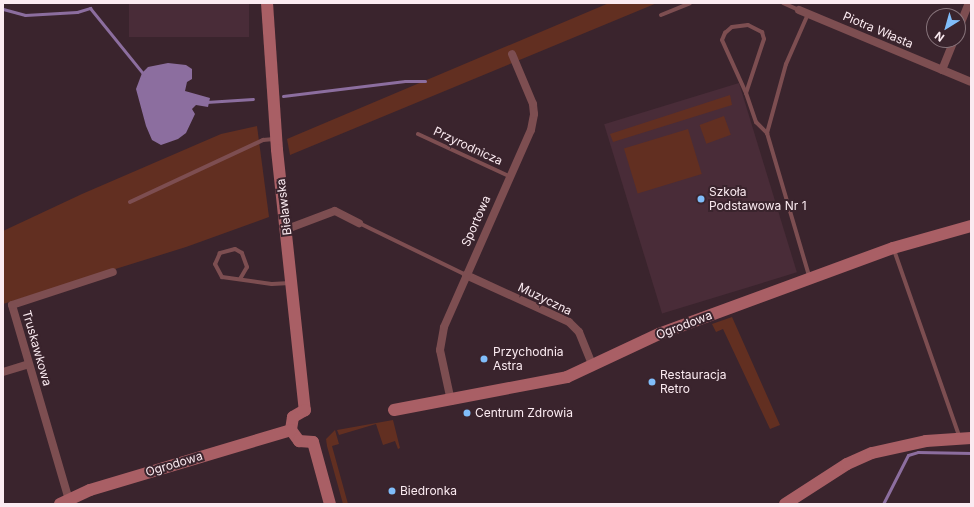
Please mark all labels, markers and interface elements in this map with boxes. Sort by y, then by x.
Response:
north arrow [926,8,966,48]
street label: Piotra Własta [841,9,915,51]
text: N [932,29,947,45]
street label: Przyrodnicza [431,124,505,168]
street label: Bielawska [273,178,295,236]
place label: Szkoła Podstawowa Nr 1 [709,185,807,213]
street label: Sportowa [458,193,494,249]
marker: Szkoła Podstawowa Nr 1 [696,194,706,204]
street label: Muzyczna [516,280,574,318]
street label: Ogrodowa [654,308,714,342]
street label: Truskawkowa [19,309,55,387]
place label: Przychodnia Astra [493,345,564,373]
marker: Przychodnia Astra [478,353,490,365]
place label: Restauracja Retro [660,368,726,396]
marker: Restauracja Retro [647,377,657,387]
place label: Centrum Zdrowia [475,406,573,420]
marker: Centrum Zdrowia [462,408,472,418]
street label: Ogrodowa [144,448,204,480]
place label: Biedronka [400,484,457,498]
marker: Biedronka [387,486,397,496]

